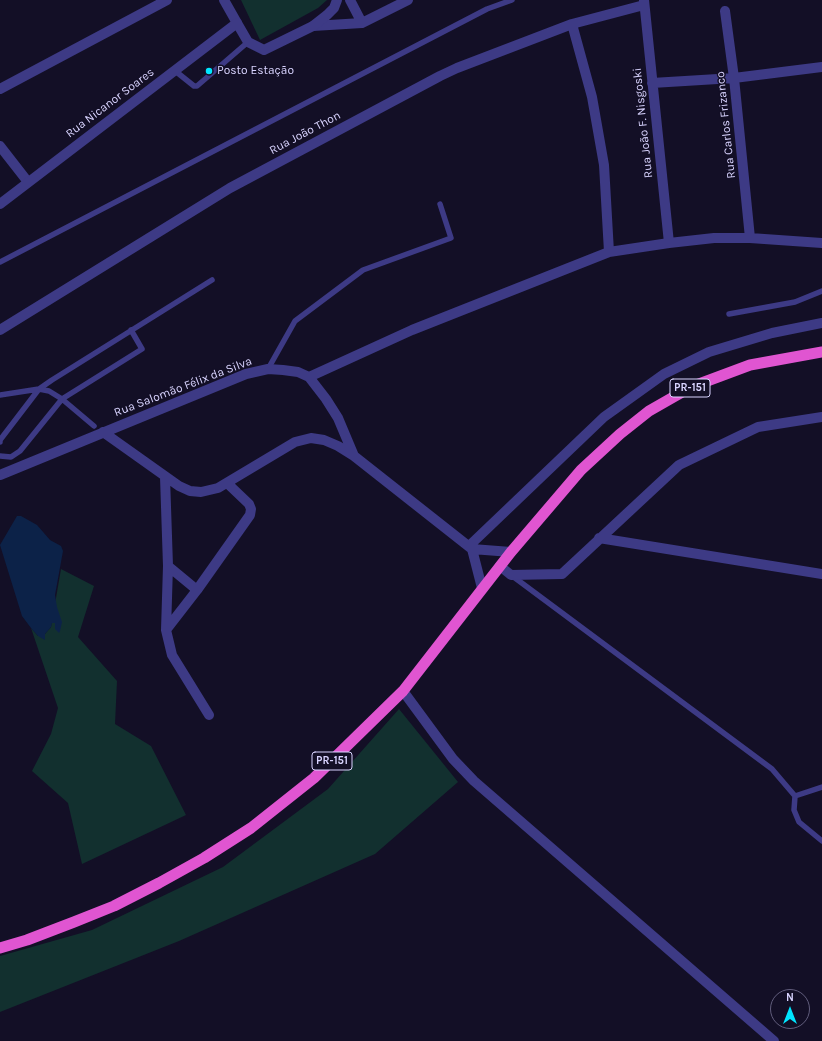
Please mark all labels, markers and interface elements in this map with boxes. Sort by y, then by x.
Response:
place label: Posto Estação [217,64,294,78]
street label: Rua Nicanor Soares [63,65,157,141]
marker: Posto Estação [204,66,214,76]
street label: Rua João F. Nisgoski [630,67,656,179]
street label: Rua Carlos Frizanco [713,71,739,179]
street label: Rua João Thon [267,108,343,158]
street label: Rua Salomão Félix da Silva [112,354,254,420]
road number: PR-151 [670,379,710,397]
road number: PR-151 [312,752,352,770]
north arrow [770,989,810,1029]
text: N [786,991,794,1004]

